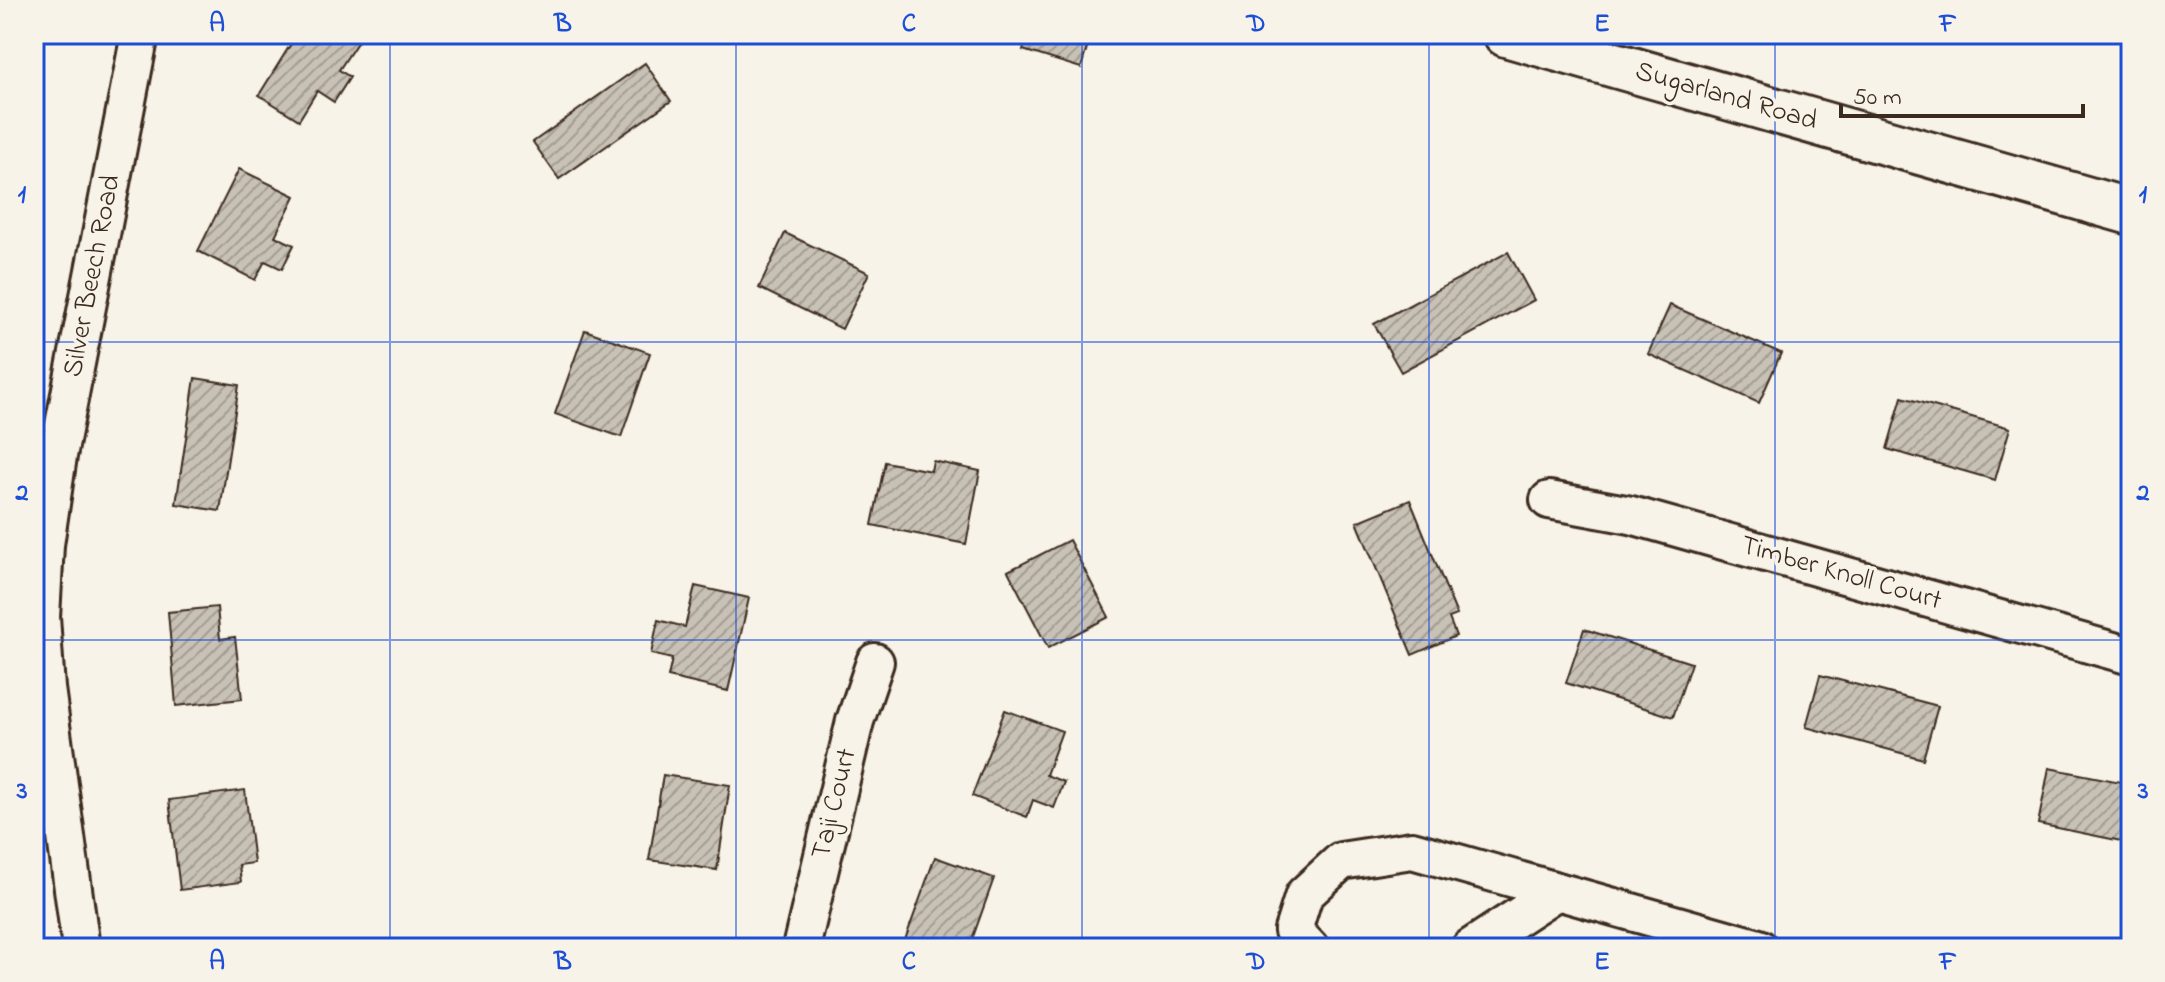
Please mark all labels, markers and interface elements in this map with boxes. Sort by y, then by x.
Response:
text: A [209,6,225,44]
text: B [553,6,572,44]
text: C [902,6,916,44]
text: D [1245,6,1266,44]
text: E [1594,6,1610,44]
text: F [1938,6,1957,44]
street label: Sugarland Road [1630,51,1822,143]
scale bar [1841,68,2083,118]
text: 50 m [1853,81,1902,116]
street label: Silver Beech Road [53,171,133,381]
text: 1 [18,177,27,215]
text: 1 [2139,177,2148,215]
text: 2 [15,475,29,513]
text: 2 [2136,475,2150,513]
street label: Timber Knoll Court [1736,526,1946,622]
street label: Taji Court [801,744,869,864]
text: 3 [16,773,28,811]
text: 3 [2137,773,2149,811]
text: A [209,944,225,982]
text: B [553,944,572,982]
text: C [902,944,916,982]
text: D [1245,944,1266,982]
text: E [1594,944,1610,982]
text: F [1938,944,1957,982]

